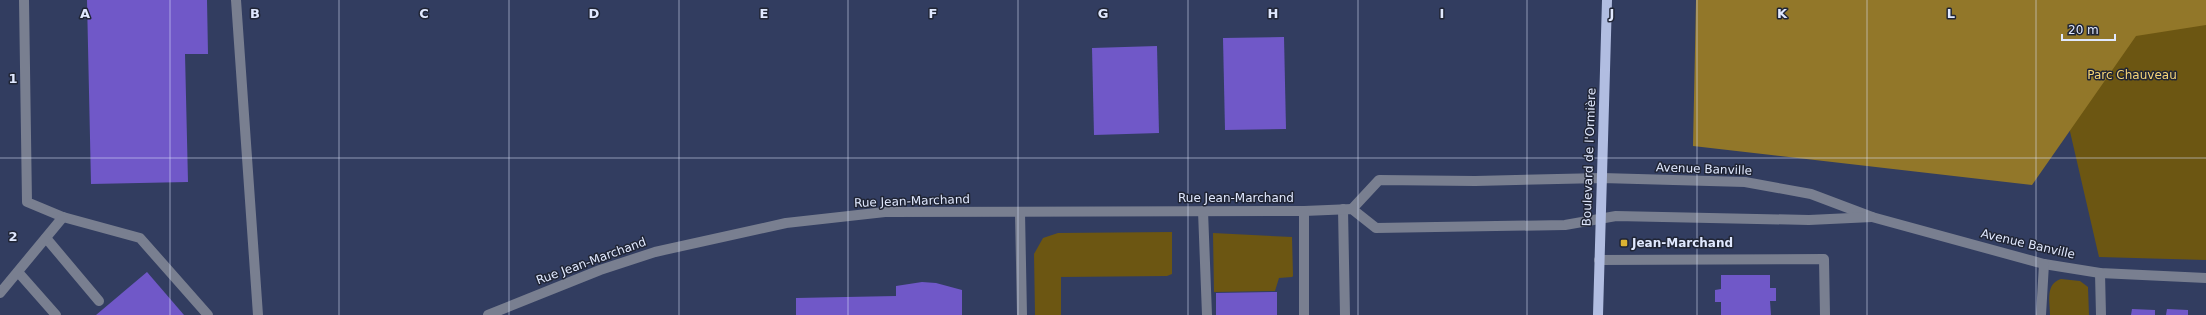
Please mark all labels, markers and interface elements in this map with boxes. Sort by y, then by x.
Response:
text: A [80,6,90,21]
text: B [250,6,260,21]
text: C [419,6,429,21]
text: D [589,6,600,21]
text: E [760,6,768,21]
text: F [929,6,937,21]
text: G [1098,6,1108,21]
text: H [1268,6,1278,21]
text: I [1440,6,1444,21]
text: J [1609,6,1614,21]
text: K [1777,6,1788,21]
text: L [1947,6,1955,21]
scale bar [2062,16,2115,42]
text: 20 m [2068,23,2099,37]
park label: Parc Chauveau [2087,68,2177,82]
text: 1 [8,71,18,86]
street label: Boulevard de l'Ormière [1580,88,1598,226]
street label: Avenue Banville [1656,160,1752,178]
street label: Rue Jean-Marchand [1178,191,1294,205]
street label: Rue Jean-Marchand [854,192,970,210]
street label: Avenue Banville [1980,226,2076,262]
text: 2 [8,229,18,244]
street label: Rue Jean-Marchand [534,235,648,287]
place label: Jean-Marchand [1631,236,1733,250]
marker: Jean-Marchand [1619,238,1629,248]

